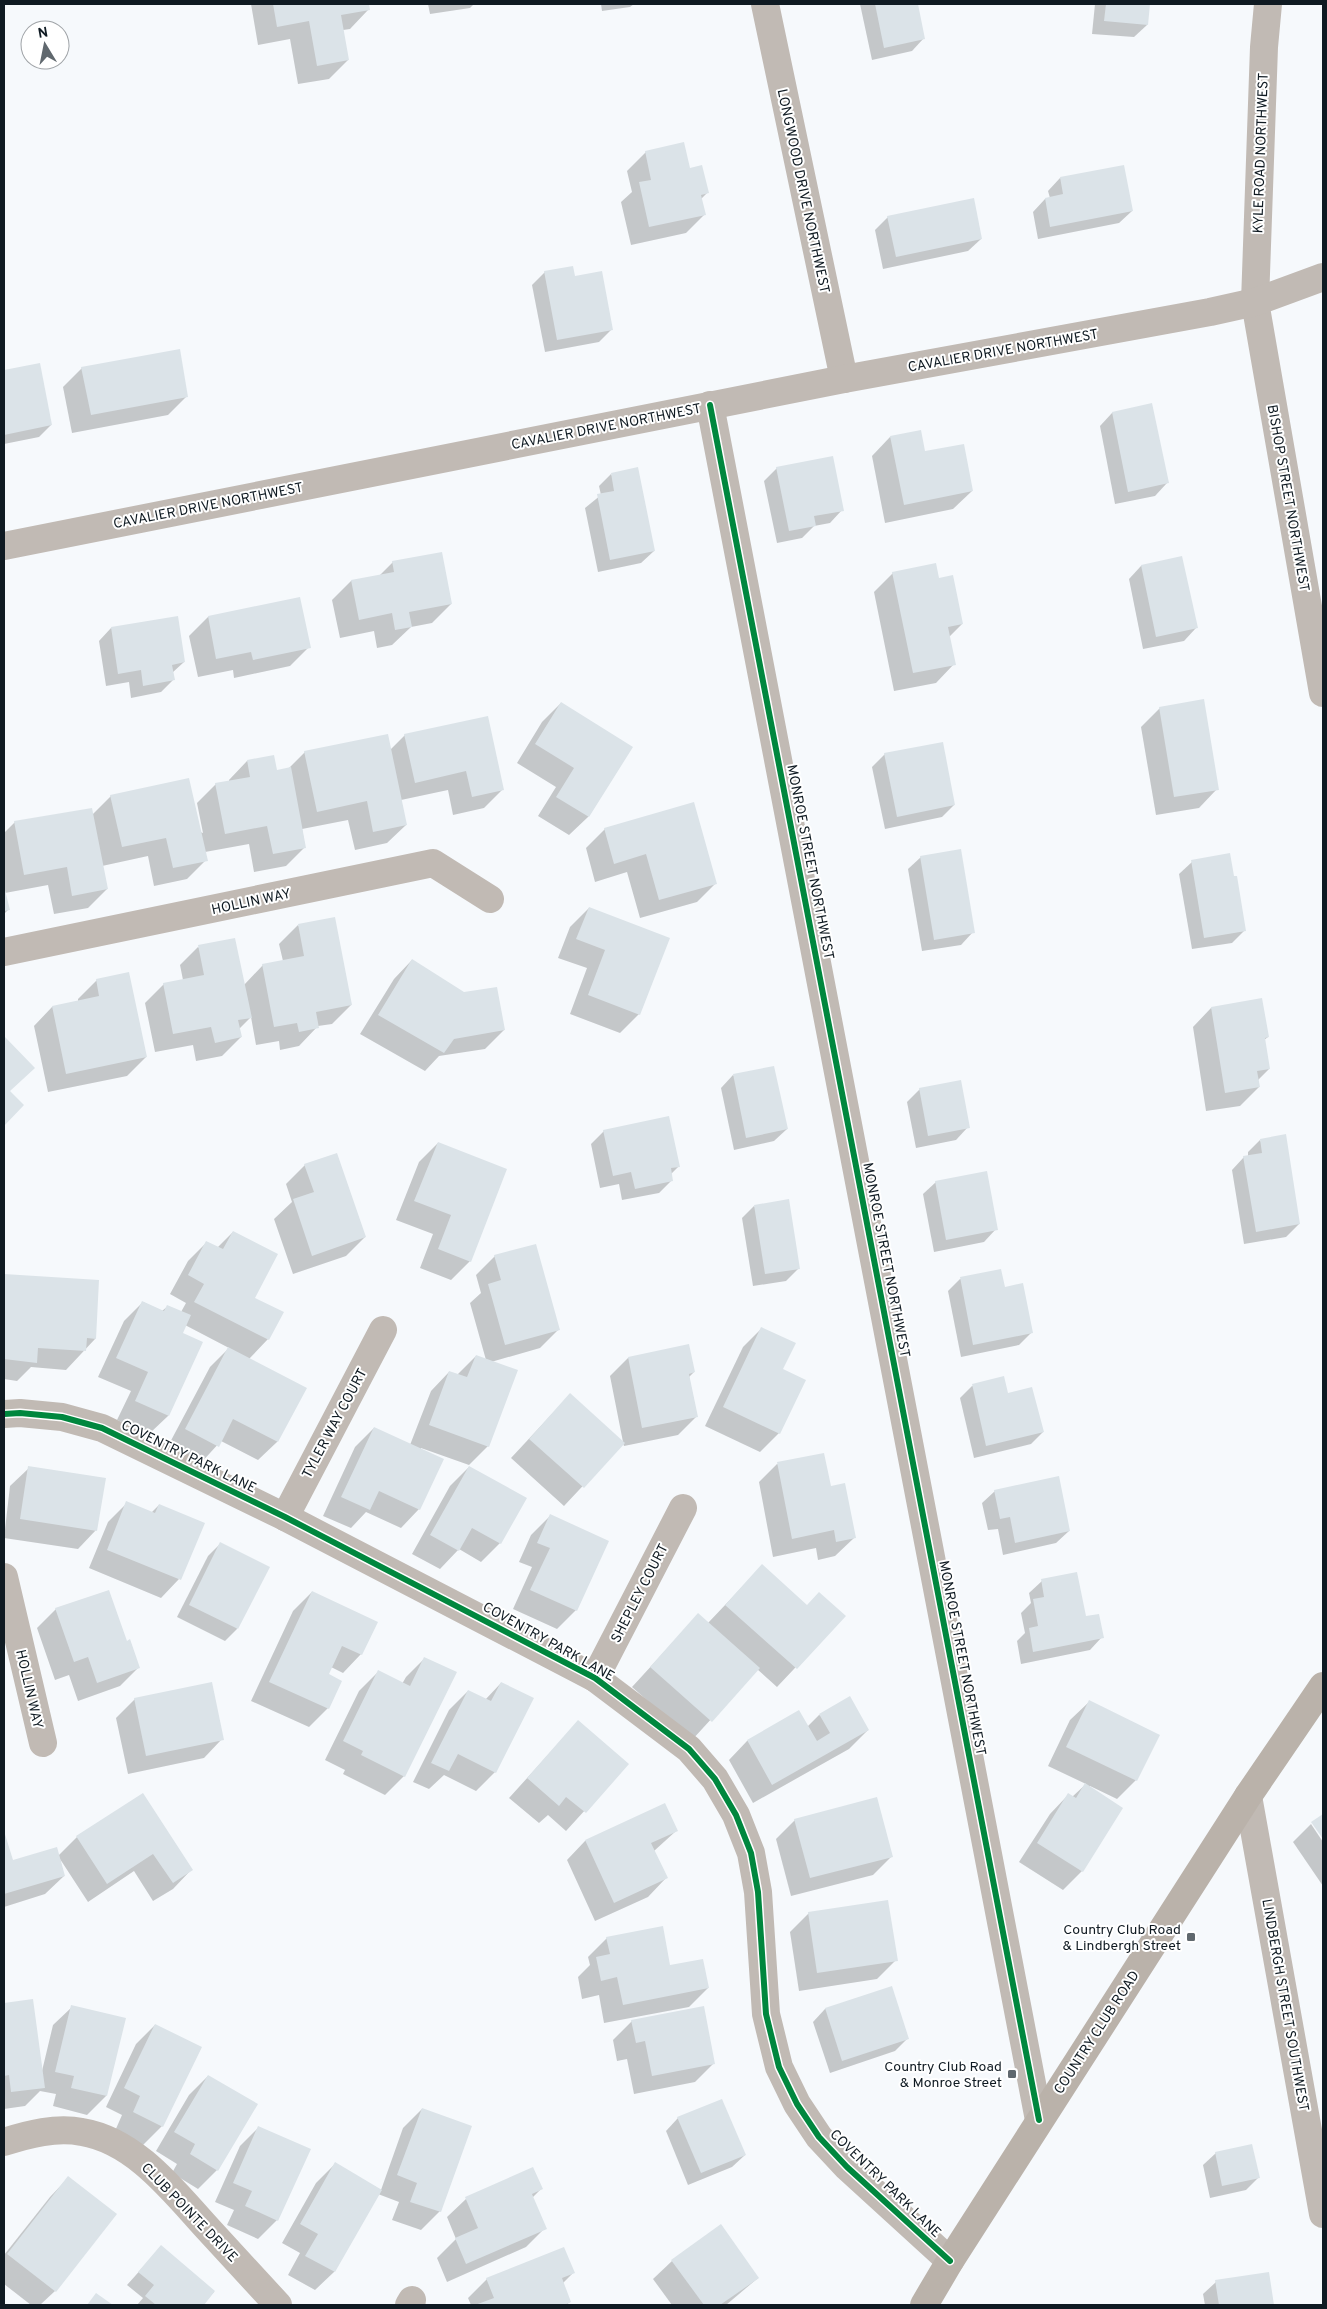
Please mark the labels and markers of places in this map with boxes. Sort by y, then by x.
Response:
place label: Country Club Road & Lindbergh Street [1062,1922,1181,1955]
marker: Country Club Road & Lindbergh Street [1185,1931,1197,1943]
place label: Country Club Road & Monroe Street [884,2059,1002,2092]
marker: Country Club Road & Monroe Street [1006,2068,1018,2080]

